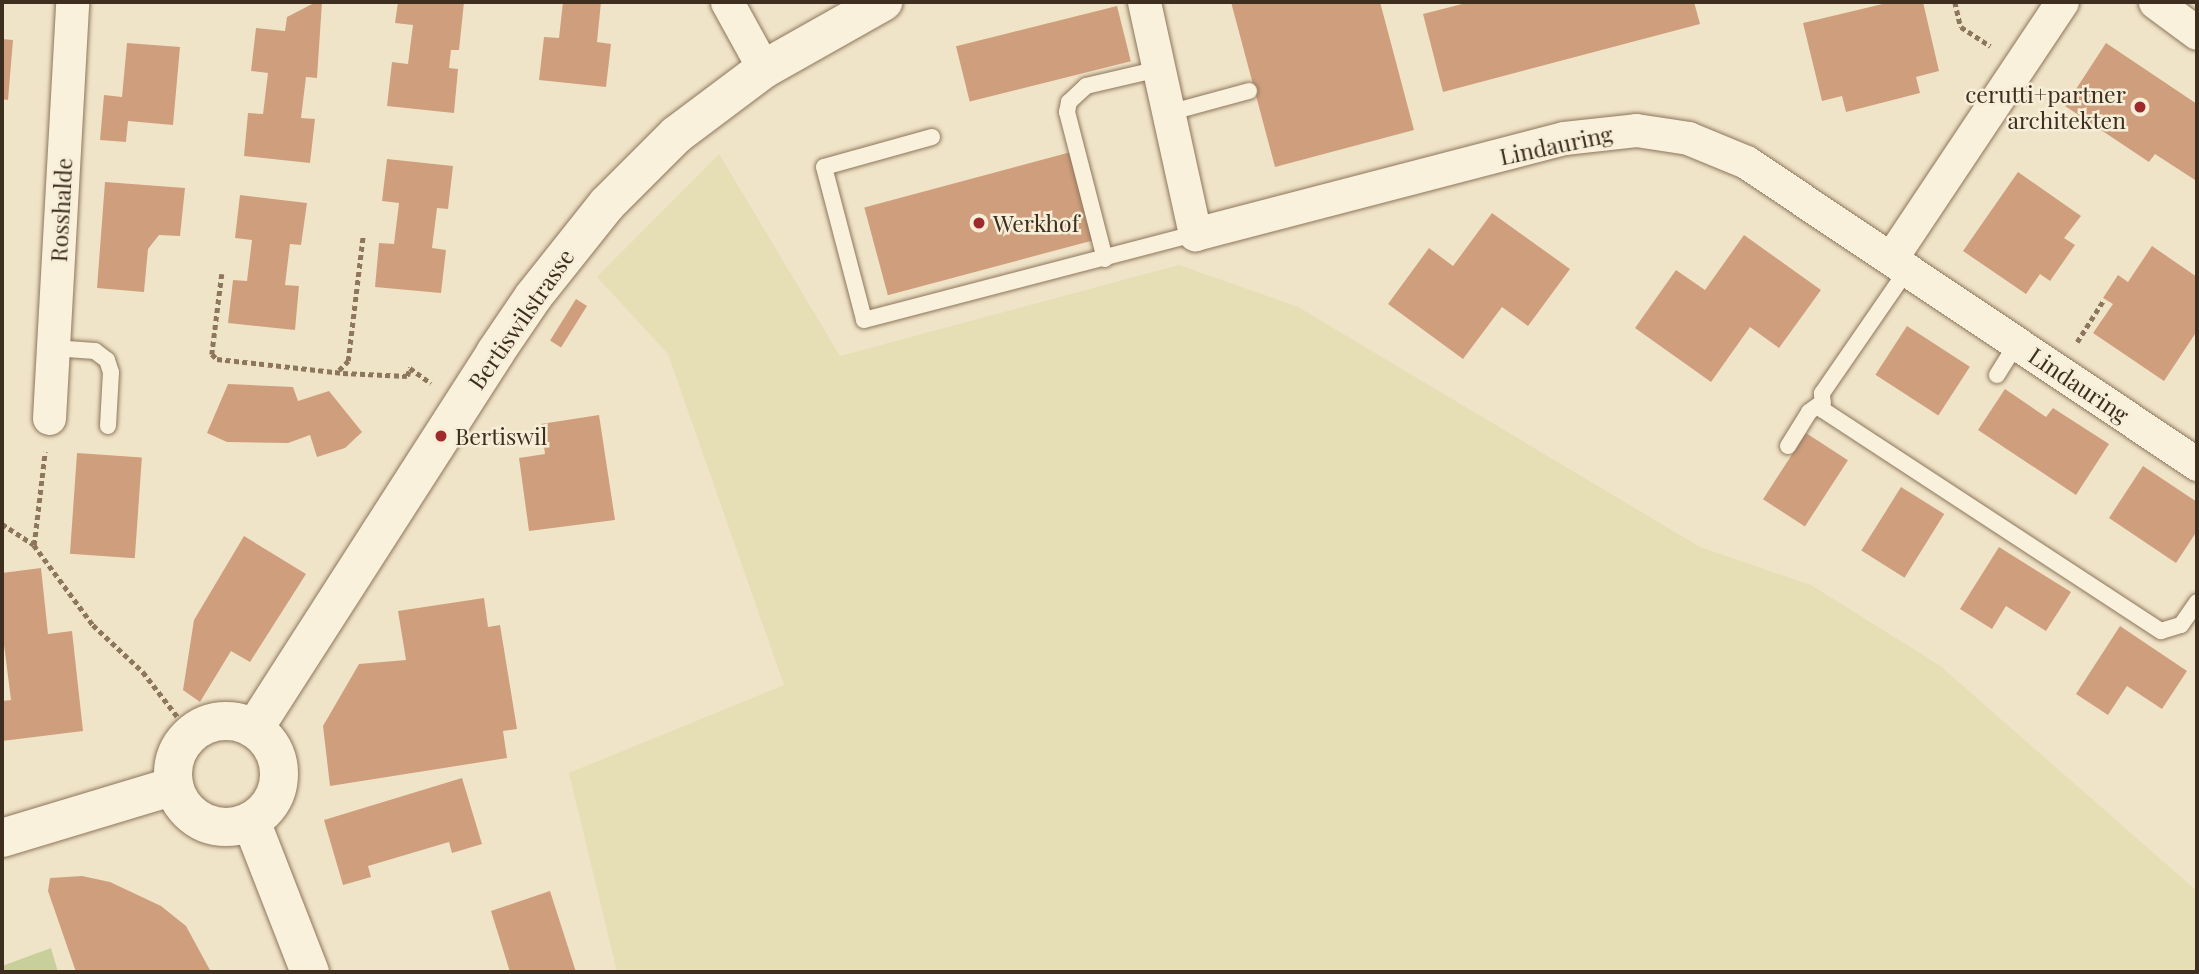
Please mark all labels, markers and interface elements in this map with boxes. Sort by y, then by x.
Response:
place label: cerutti+partner architekten [1965,80,2126,134]
marker: cerutti+partner architekten [2132,99,2148,115]
street label: Lindauring [1497,120,1615,170]
street label: Rosshalde [44,157,78,263]
place label: Werkhof [993,209,1079,237]
marker: Werkhof [971,215,987,231]
street label: Bertiswilstrasse [462,244,580,394]
street label: Lindauring [2024,341,2134,429]
place label: Bertiswil [455,422,547,450]
marker: Bertiswil [433,428,449,444]

